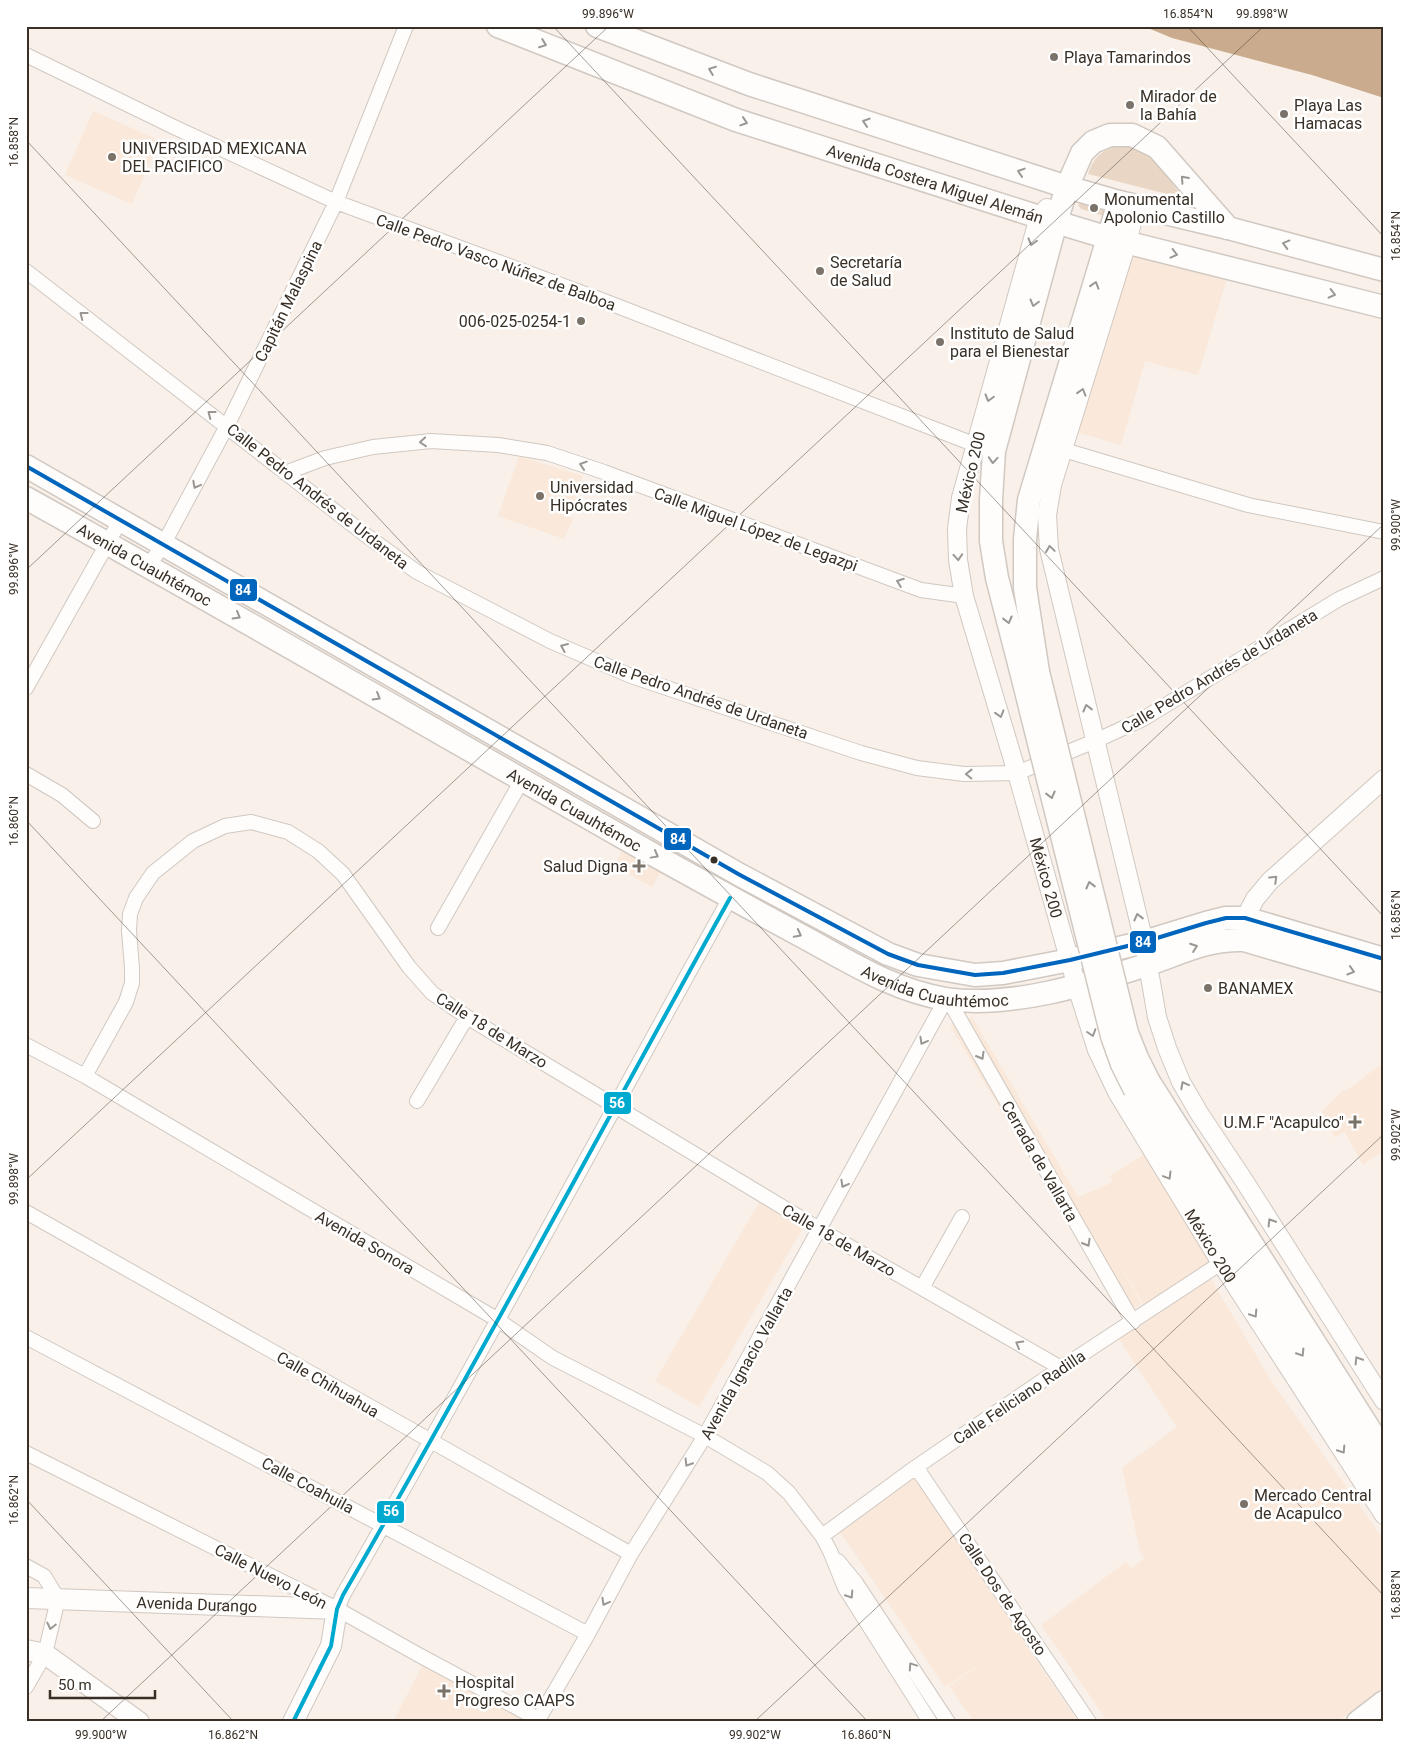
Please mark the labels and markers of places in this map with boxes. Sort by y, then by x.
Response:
place label: Playa Tamarindos [1064,48,1191,67]
marker: Playa Tamarindos [1048,51,1060,63]
place label: Mirador de la Bahía [1140,87,1217,124]
place label: Playa Las Hamacas [1294,96,1362,133]
marker: Mirador de la Bahía [1124,99,1136,111]
marker: Playa Las Hamacas [1278,108,1290,120]
place label: UNIVERSIDAD MEXICANA DEL PACIFICO [122,139,307,176]
marker: UNIVERSIDAD MEXICANA DEL PACIFICO [106,151,118,163]
place label: Monumental Apolonio Castillo [1104,190,1225,227]
marker: Monumental Apolonio Castillo [1088,202,1100,214]
place label: Secretaría de Salud [830,253,902,290]
marker: Secretaría de Salud [814,265,826,277]
place label: 006-025-0254-1 [459,312,571,331]
marker: 006-025-0254-1 [575,315,587,327]
place label: Instituto de Salud para el Bienestar [950,324,1074,361]
marker: Instituto de Salud para el Bienestar [934,336,946,348]
place label: Universidad Hipócrates [550,478,634,515]
marker: Universidad Hipócrates [534,490,546,502]
unlabelled marker [709,855,719,865]
place label: Salud Digna [543,857,628,876]
marker: Salud Digna [632,859,646,873]
place label: BANAMEX [1218,979,1294,998]
marker: BANAMEX [1202,982,1214,994]
place label: U.M.F "Acapulco" [1223,1113,1344,1132]
marker: U.M.F "Acapulco" [1348,1115,1362,1129]
place label: Mercado Central de Acapulco [1254,1486,1372,1523]
marker: Mercado Central de Acapulco [1238,1498,1250,1510]
place label: Hospital Progreso CAAPS [455,1673,574,1710]
marker: Hospital Progreso CAAPS [437,1684,451,1698]

